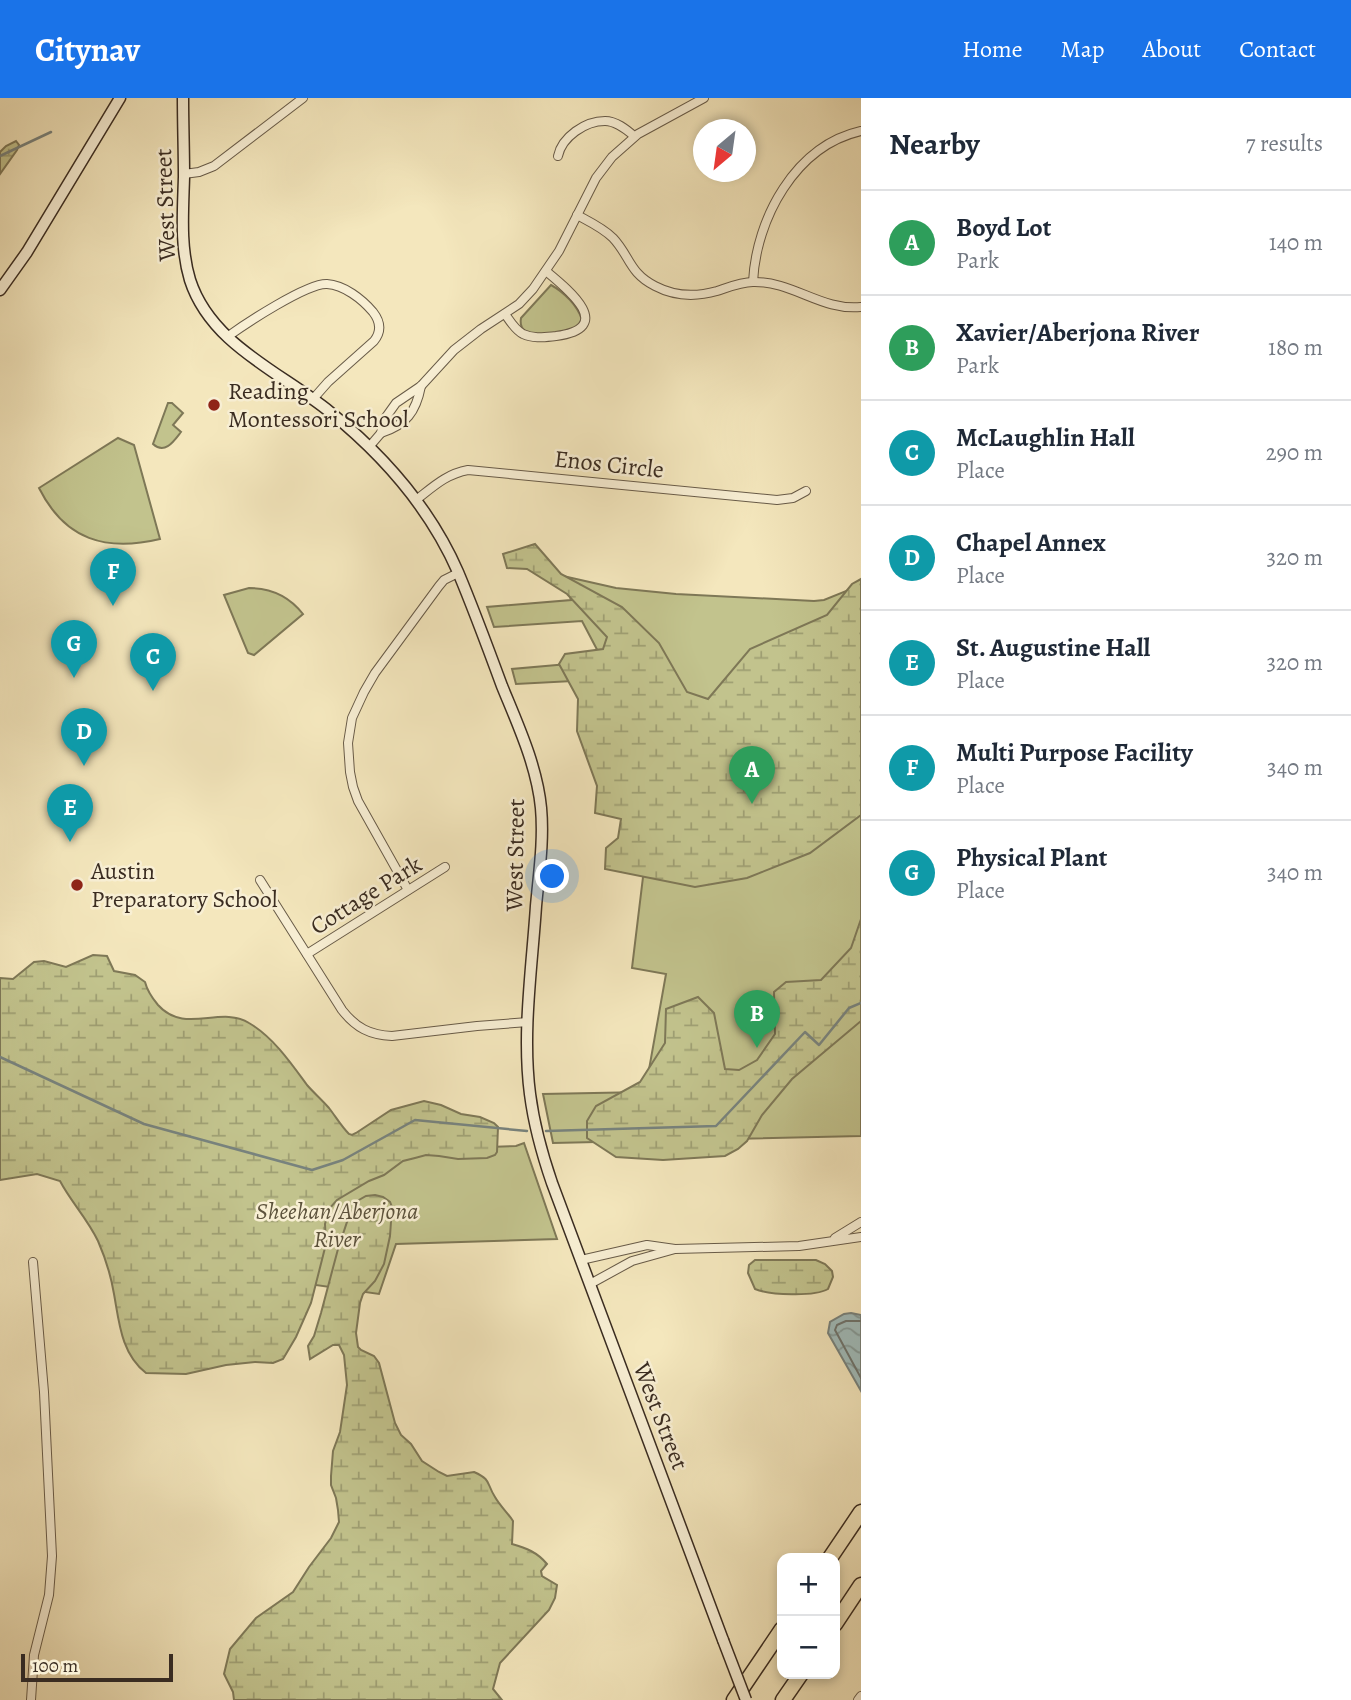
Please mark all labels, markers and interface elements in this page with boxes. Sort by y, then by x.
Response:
text: Citynav [35,27,140,72]
text: Home [962,33,1023,65]
text: Map [1061,33,1105,65]
text: About [1143,33,1201,65]
text: Contact [1239,33,1316,65]
north arrow [693,119,756,182]
text: Nearby [889,124,980,164]
text: 7 results [1246,128,1323,159]
street label: West Street [147,148,183,263]
text: Boyd Lot [956,210,1051,245]
text: A [905,227,919,258]
text: 140 m [1269,227,1323,258]
text: Park [956,245,999,276]
text: Xavier/Aberjona River [956,315,1200,350]
text: B [905,332,919,363]
text: 180 m [1268,332,1323,363]
text: Park [956,350,999,381]
place label: Reading Montessori School [228,375,409,435]
marker: Reading Montessori School [206,397,222,413]
text: McLaughlin Hall [956,420,1135,455]
text: C [905,437,919,468]
text: 290 m [1266,437,1323,468]
street label: Enos Circle [553,442,665,486]
text: Place [956,455,1005,486]
text: Chapel Annex [956,525,1106,560]
text: D [904,542,920,573]
text: 320 m [1267,542,1323,573]
pin: F [90,548,136,606]
text: Place [956,560,1005,591]
pin: G [51,620,97,678]
text: St. Augustine Hall [956,630,1150,665]
pin: C [130,633,176,691]
text: E [905,647,919,678]
text: 320 m [1267,647,1323,678]
text: Place [956,665,1005,696]
pin: D [61,708,107,766]
text: Multi Purpose Facility [956,735,1193,770]
pin: A [729,746,775,804]
text: F [906,752,918,783]
text: 340 m [1267,752,1323,783]
text: Place [956,770,1005,801]
pin: E [47,784,93,842]
street label: West Street [498,798,532,913]
text: Physical Plant [956,840,1107,875]
street label: Cottage Park [304,848,428,942]
place label: Austin Preparatory School [90,855,278,915]
text: G [904,857,920,888]
text: 340 m [1267,857,1323,888]
your location [535,859,569,893]
text: Place [956,875,1005,906]
marker: Austin Preparatory School [69,877,85,893]
pin: B [734,990,780,1048]
park label: Sheehan/Aberjona River [256,1195,418,1255]
street label: West Street [626,1357,696,1474]
map controls [777,1553,840,1679]
button: + [777,1553,840,1616]
button: − [777,1616,840,1679]
scale bar [21,1651,173,1683]
text: 100 m [32,1653,78,1679]

